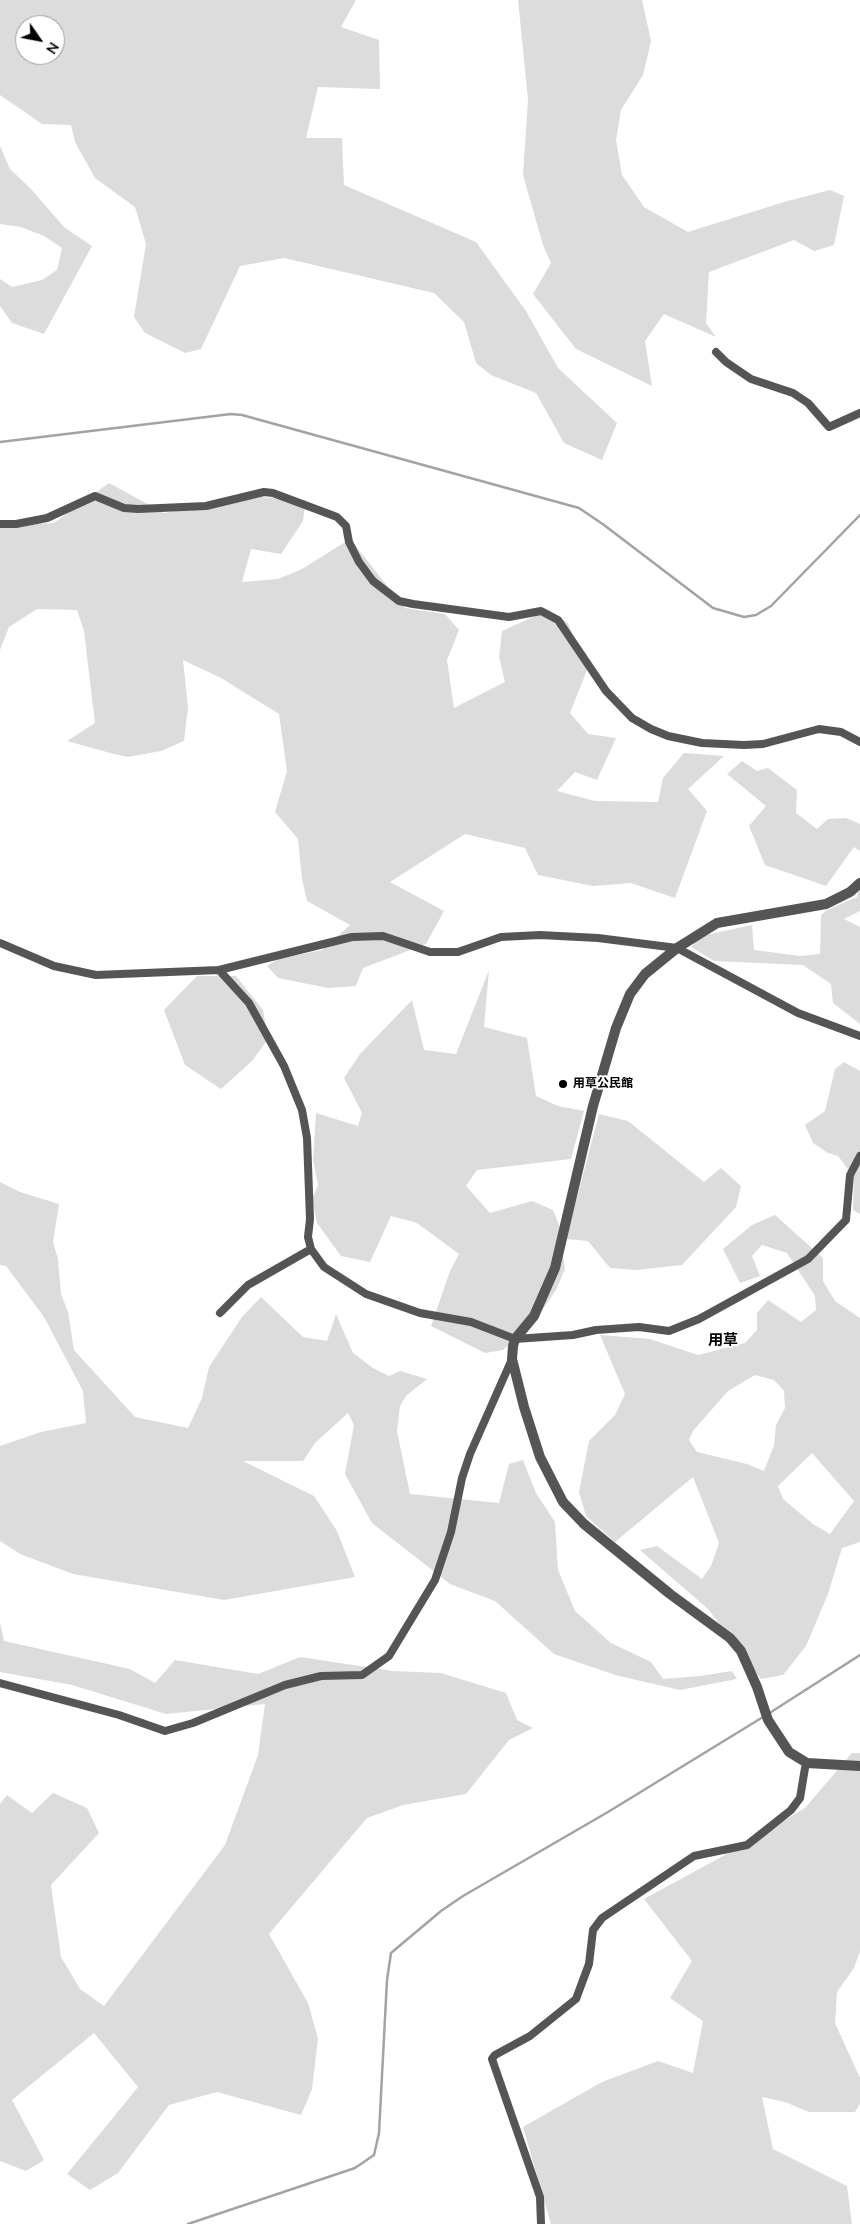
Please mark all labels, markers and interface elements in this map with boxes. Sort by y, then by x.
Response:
north arrow [15,15,65,65]
text: N [41,38,63,57]
place label: 用草公民館 [573,1077,633,1091]
marker: 用草公民館 [557,1078,569,1090]
district label: 用草 [708,1332,738,1350]

